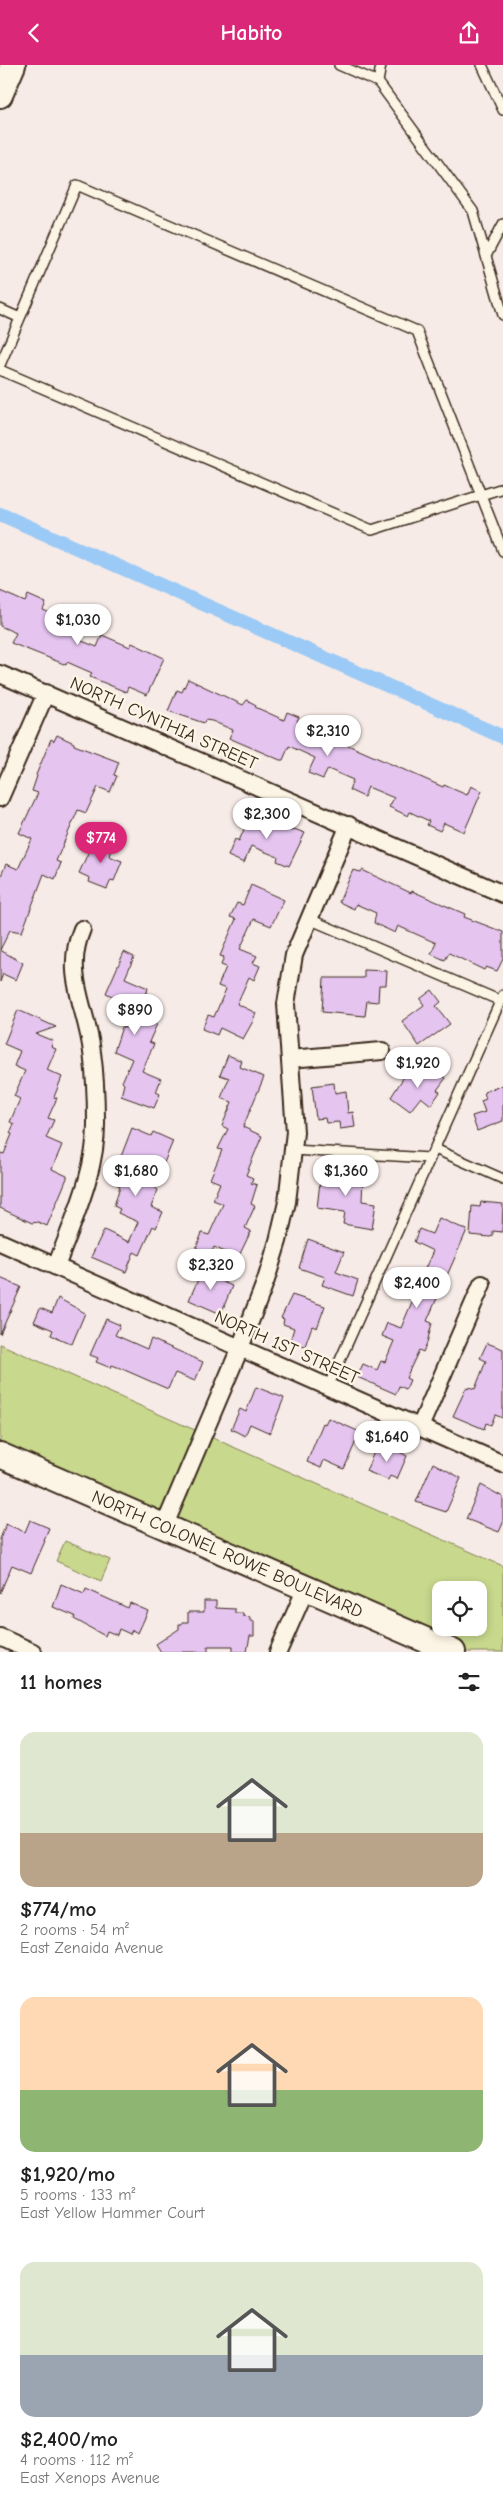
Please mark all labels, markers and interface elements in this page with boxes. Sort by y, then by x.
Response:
icon: back [20,19,48,47]
icon: share [455,19,483,47]
text: Habito [221,20,282,46]
pin: $1,030 [37,603,119,646]
text: $1,030 [55,611,101,629]
street label: NORTH CYNTHIA STREET [67,673,261,775]
pin: $2,310 [287,715,369,757]
text: $2,310 [306,722,350,740]
pin: $2,300 [226,797,308,840]
text: $2,300 [244,805,290,823]
pin: $774 [71,821,131,864]
text: $774 [86,829,116,847]
pin: $890 [105,993,165,1036]
text: $890 [117,1001,153,1019]
pin: $1,920 [377,1047,459,1089]
text: $1,920 [396,1054,440,1072]
pin: $1,680 [95,1155,177,1197]
pin: $1,360 [305,1155,387,1197]
text: $1,680 [114,1162,158,1180]
text: $1,360 [324,1162,368,1180]
pin: $2,320 [170,1249,252,1291]
text: $2,320 [188,1256,234,1274]
pin: $2,400 [376,1267,458,1309]
text: $2,400 [394,1274,440,1292]
street label: NORTH 1ST STREET [211,1306,363,1389]
pin: $1,640 [346,1421,428,1463]
text: $1,640 [365,1428,409,1446]
street label: NORTH COLONEL ROWE BOULEVARD [88,1486,366,1623]
map controls [432,1581,487,1636]
button: locate [432,1581,487,1636]
icon: filters [455,1668,483,1696]
text: 11 homes [20,1670,102,1694]
icon: home [207,1765,297,1855]
text: $774/mo [20,1897,96,1921]
text: 2 rooms · 54 m² [20,1921,129,1939]
text: East Zenaida Avenue [20,1939,163,1957]
icon: home [207,2030,297,2120]
text: $1,920/mo [20,2162,115,2186]
text: 5 rooms · 133 m² [20,2186,136,2204]
text: East Yellow Hammer Court [20,2204,205,2222]
icon: home [207,2295,297,2385]
text: $2,400/mo [20,2427,118,2451]
text: 4 rooms · 112 m² [20,2451,133,2469]
text: East Xenops Avenue [20,2469,160,2487]

